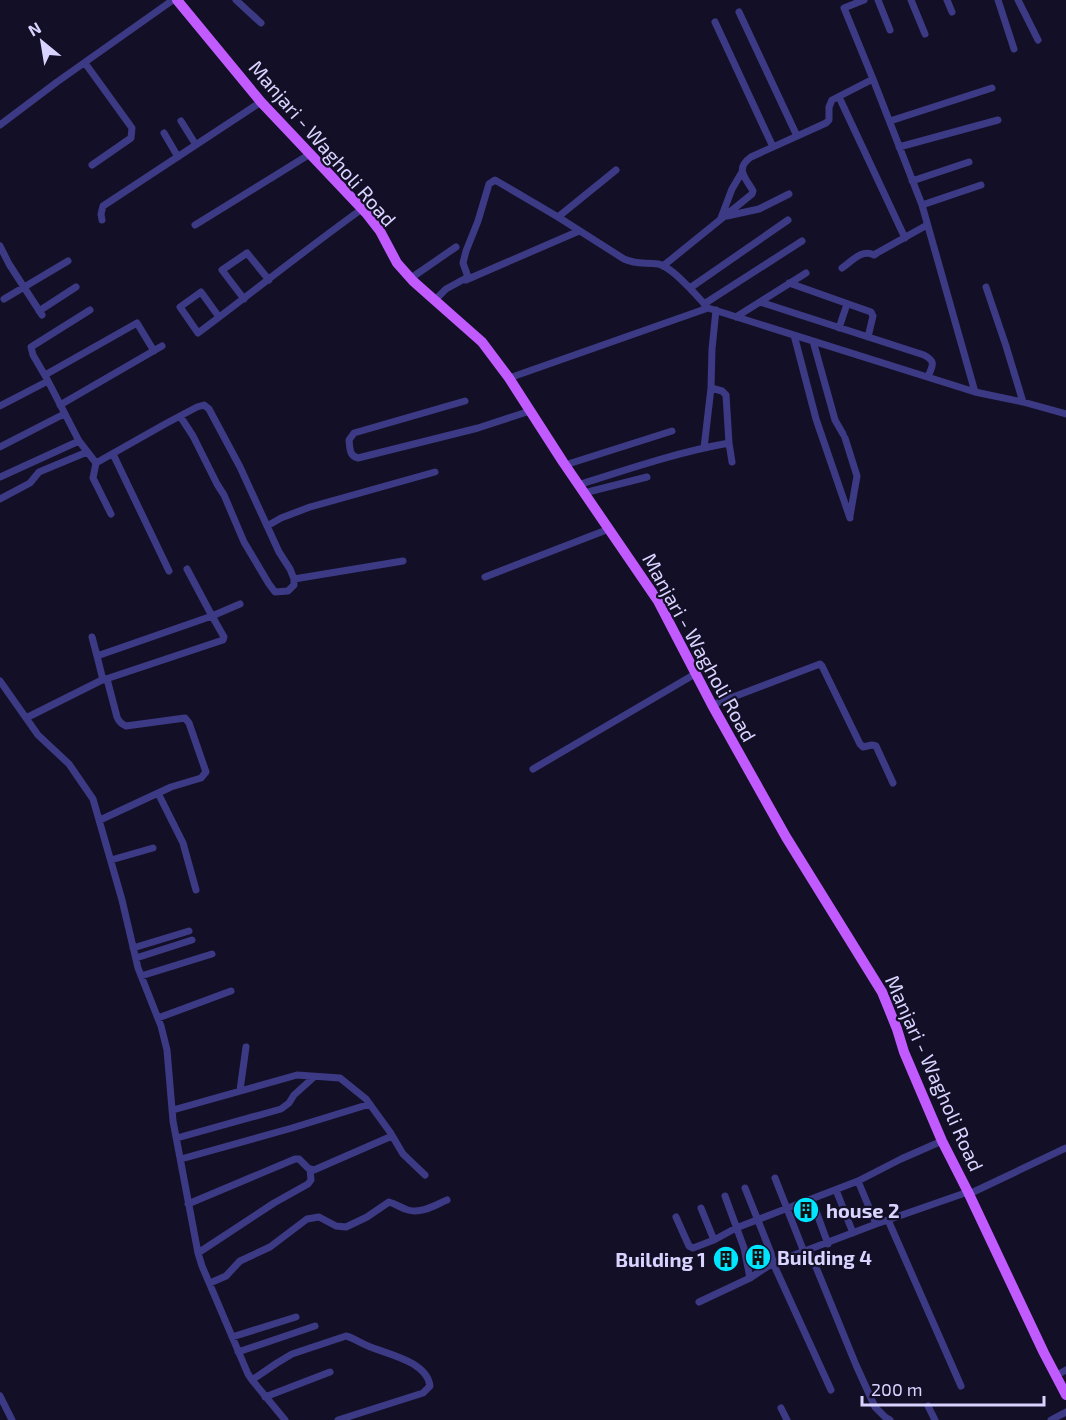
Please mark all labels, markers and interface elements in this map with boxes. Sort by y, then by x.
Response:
north arrow [12,12,72,72]
text: N [24,17,44,40]
street label: Manjari - Wagholi Road [244,55,402,231]
street label: Manjari - Wagholi Road [638,548,762,746]
street label: Manjari - Wagholi Road [881,971,989,1175]
building icon: house 2 [791,1195,821,1225]
place label: house 2 [826,1198,900,1222]
building icon: Building 4 [743,1242,773,1272]
building icon: Building 1 [711,1244,741,1274]
place label: Building 4 [777,1245,872,1269]
place label: Building 1 [615,1247,706,1271]
scale bar [862,1369,1044,1407]
text: 200 m [871,1378,923,1400]

